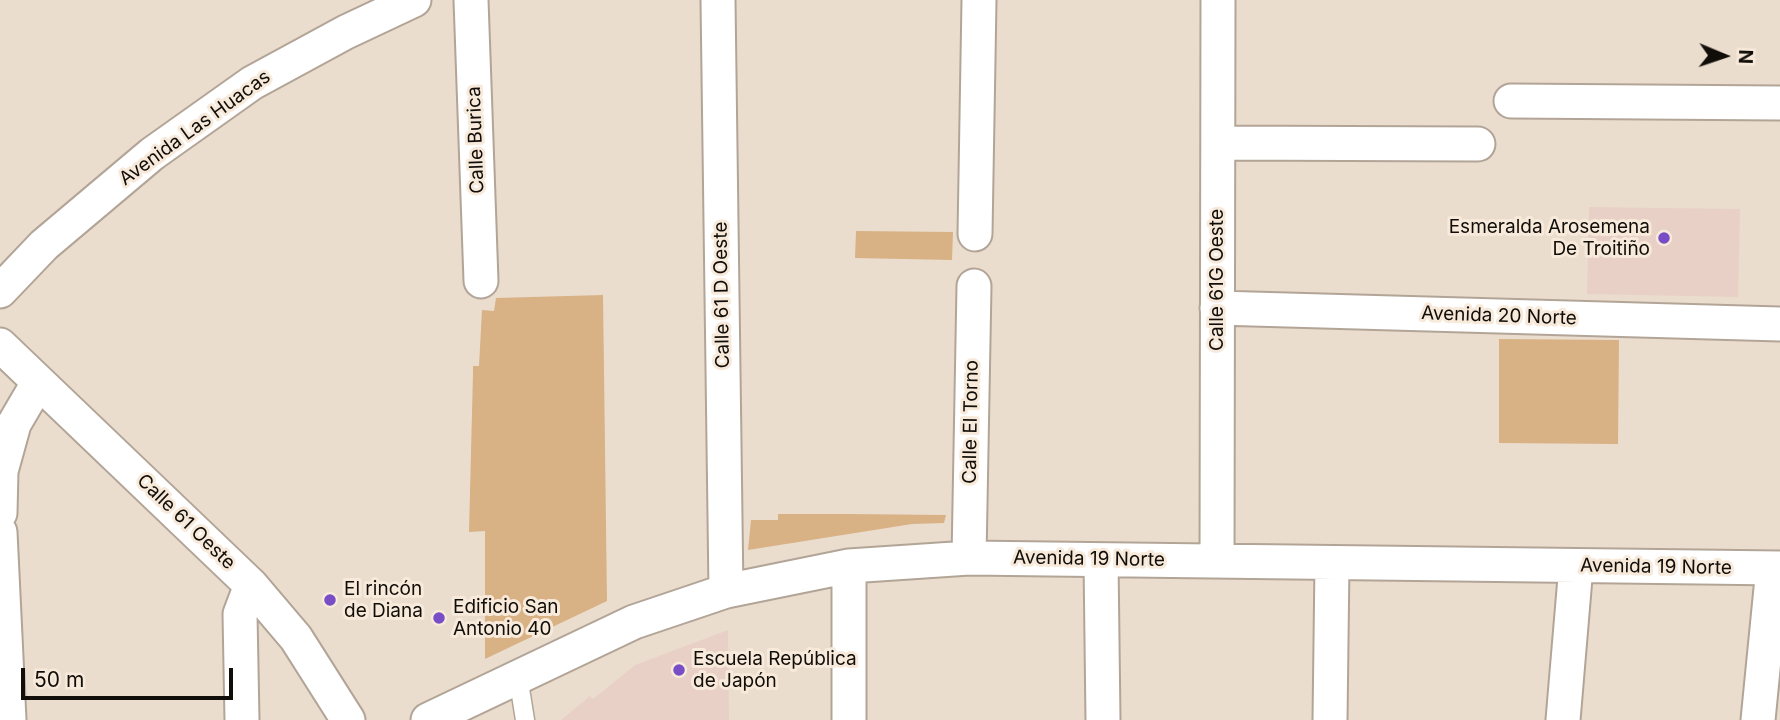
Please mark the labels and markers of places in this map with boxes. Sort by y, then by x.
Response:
place label: Esmeralda Arosemena De Troitiño [1449,216,1650,260]
marker: Esmeralda Arosemena De Troitiño [1656,230,1672,246]
place label: El rincón de Diana [344,578,423,622]
marker: El rincón de Diana [322,592,338,608]
place label: Edificio San Antonio 40 [453,596,559,640]
marker: Edificio San Antonio 40 [431,610,447,626]
place label: Escuela República de Japón [693,648,857,692]
marker: Escuela República de Japón [671,662,687,678]

